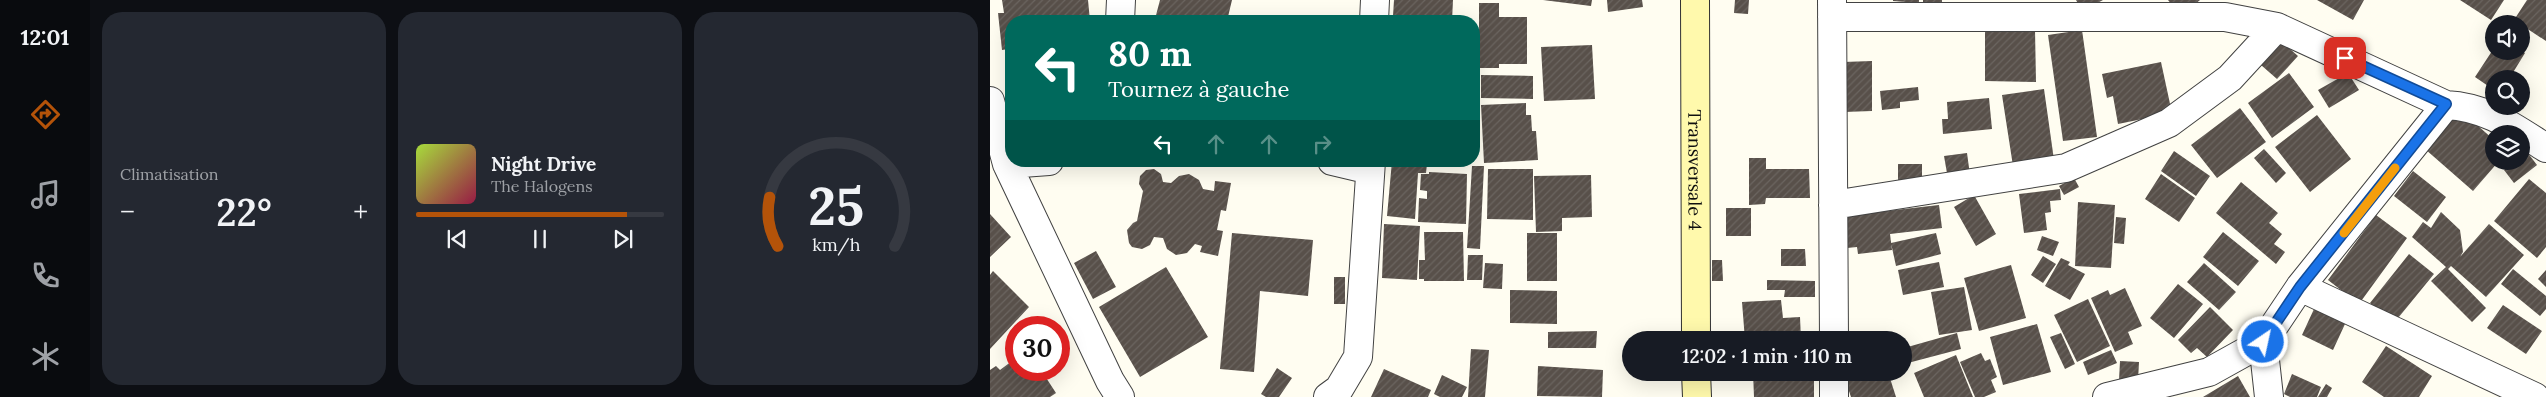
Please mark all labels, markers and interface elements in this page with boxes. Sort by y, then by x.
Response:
map controls [2485,15,2530,170]
button: sound [2485,15,2530,60]
text: 12:01 [20,23,70,51]
text: 80 m [1108,31,1192,76]
icon: left [1025,35,1090,100]
pin [2324,37,2366,79]
icon: arrive [2331,44,2359,72]
button: search [2485,70,2530,115]
text: Tournez à gauche [1108,75,1289,103]
icon: directions [28,97,63,132]
street label: Transversale 4 [1684,110,1707,231]
button: layers [2485,125,2530,170]
icon: left [1149,130,1177,158]
icon: ahead [1202,130,1230,158]
icon: ahead [1255,130,1283,158]
icon: right [1308,130,1336,158]
text: Night Drive [491,152,596,176]
text: Climatisation [120,164,218,184]
text: 25 [808,173,864,239]
text: The Halogens [491,176,593,196]
icon: music [28,177,63,212]
text: 22° [216,188,272,236]
text: − [120,194,135,230]
text: + [353,194,368,230]
icon: previous [443,225,471,253]
icon: pause [526,225,554,253]
icon: next [609,225,637,253]
text: km/h [812,233,860,256]
icon: phone [28,258,63,293]
position arrow [2236,315,2288,367]
speed limit sign: 30 [1005,316,1070,381]
icon: climate [28,339,63,374]
text: 12:02 · 1 min · 110 m [1682,344,1852,368]

